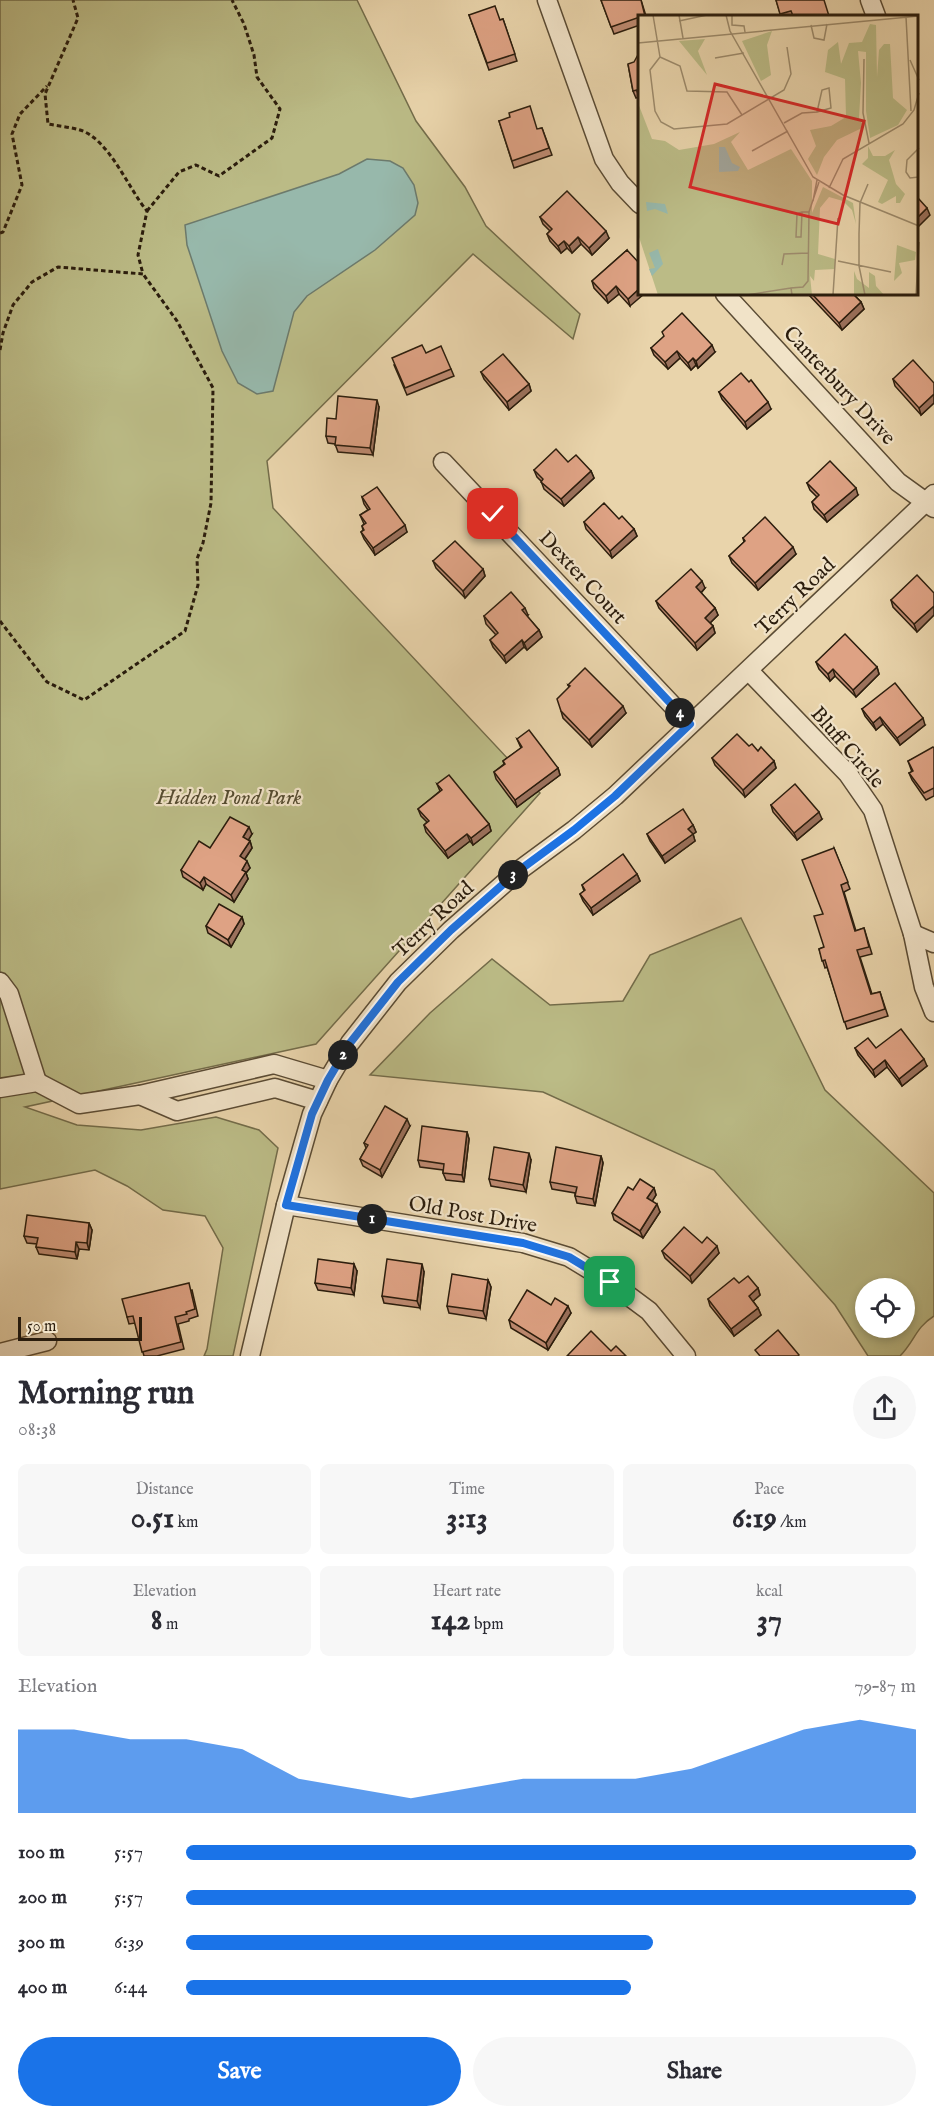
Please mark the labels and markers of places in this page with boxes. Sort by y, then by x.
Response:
pin [467,488,518,539]
pin: 4 [665,698,695,728]
pin: 3 [498,860,528,890]
pin: 2 [328,1040,358,1070]
pin: 1 [357,1204,387,1234]
pin [584,1256,635,1307]

